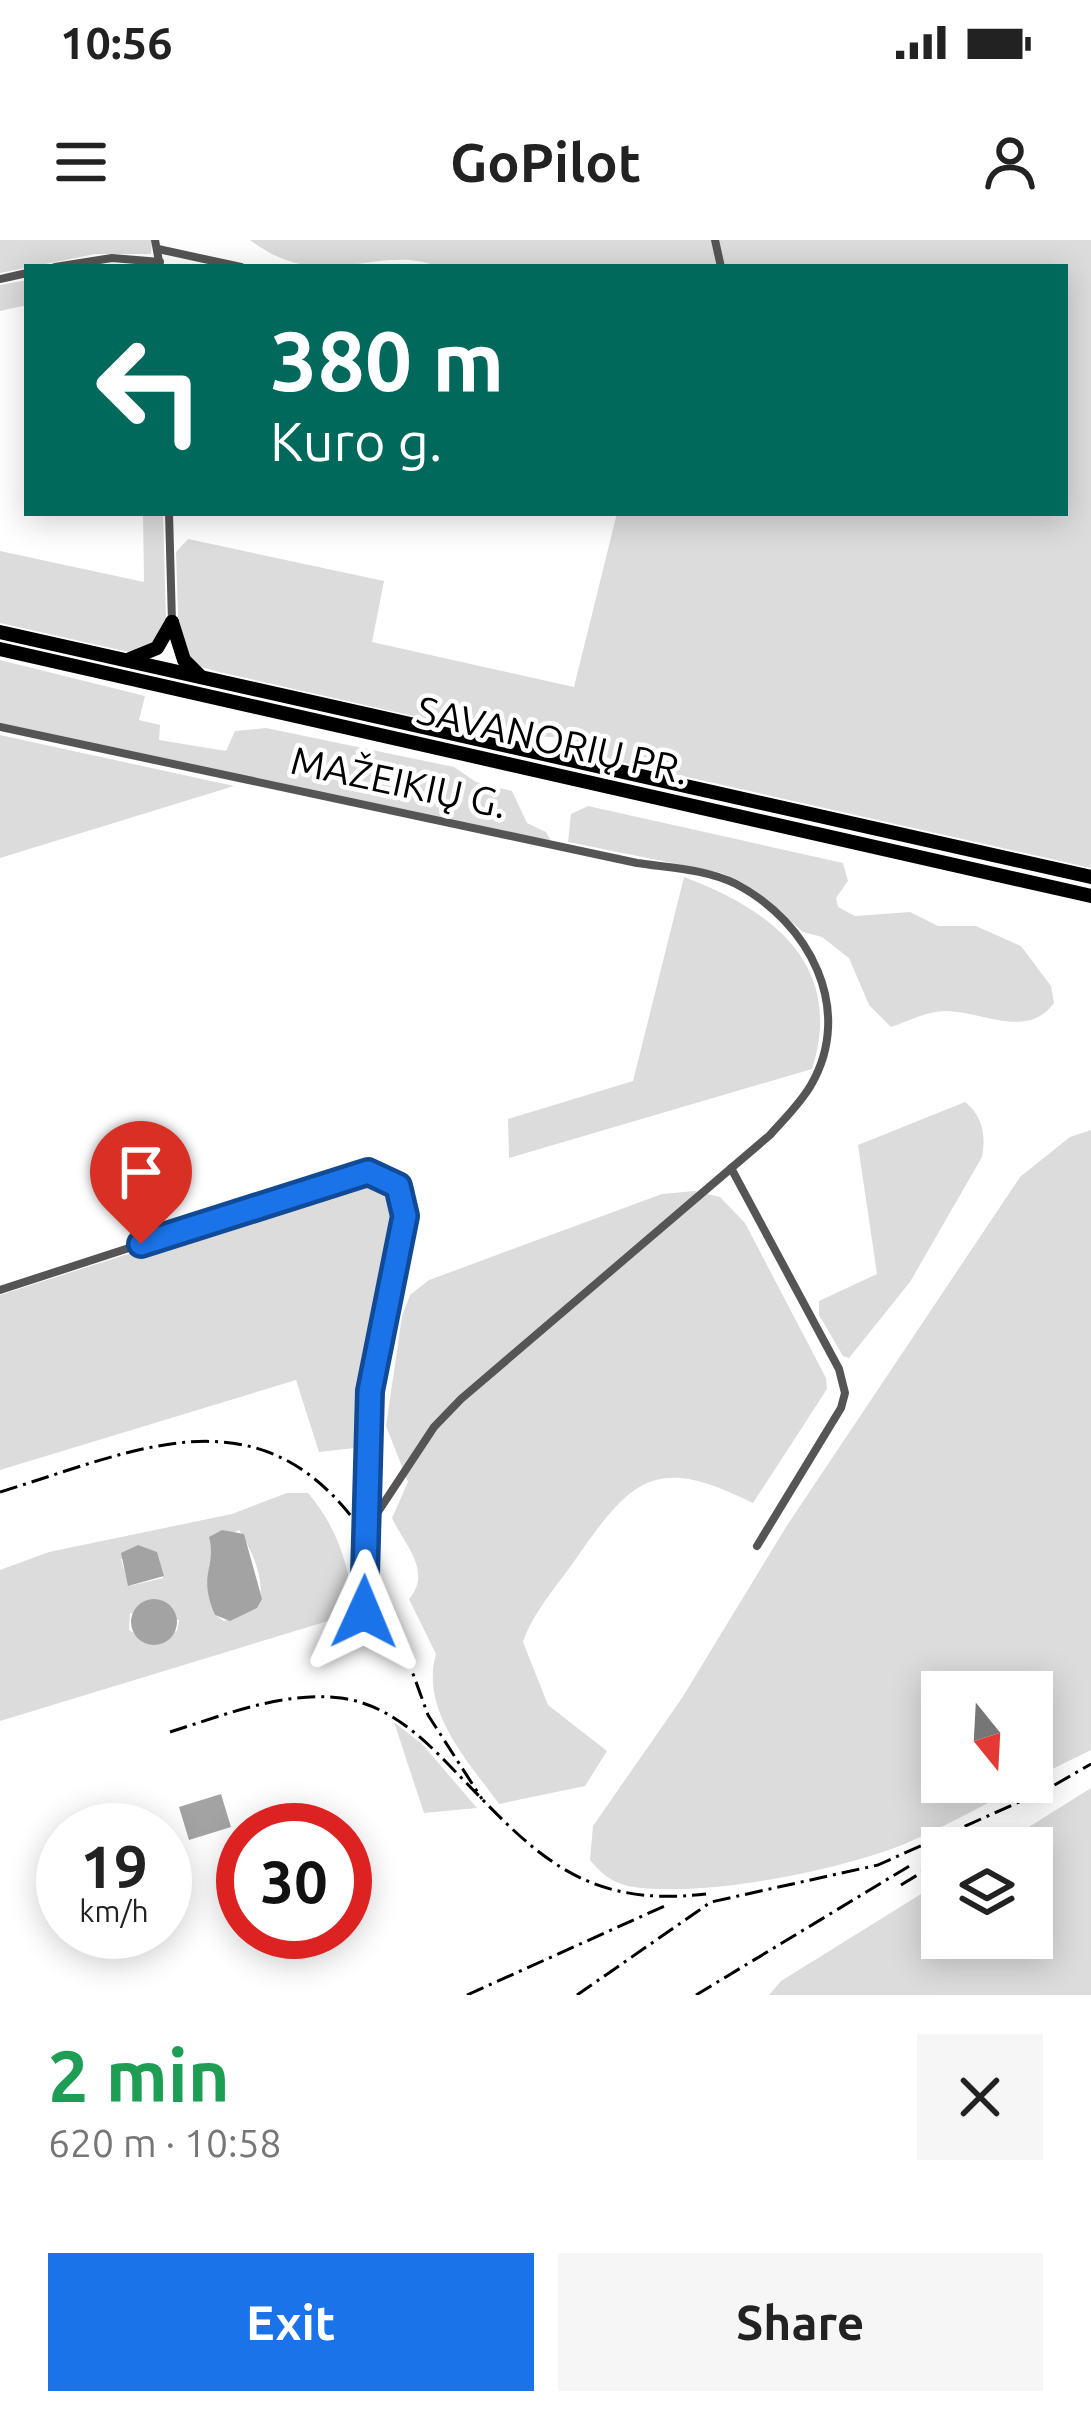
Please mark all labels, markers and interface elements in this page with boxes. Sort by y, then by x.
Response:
text: 10:56 [60,17,173,68]
icon: menu [48,129,114,195]
icon: person [977,129,1043,195]
text: GoPilot [450,132,641,192]
icon: left [72,312,228,468]
text: 380 m [270,313,504,407]
text: Kuro g. [270,411,442,471]
street label: SAVANORIŲ PR. [413,687,693,792]
street label: MAŽEIKIŲ G. [287,737,511,825]
pin [90,1121,192,1244]
icon: arrive [108,1139,174,1205]
position arrow [301,1549,427,1675]
north arrow [921,1671,1053,1803]
map controls [921,1671,1053,1959]
speed limit sign: 30 [216,1803,372,1959]
button: layers [921,1827,1053,1959]
text: 19 [80,1832,148,1899]
text: km/h [79,1894,149,1928]
button: close [917,2034,1043,2160]
text: 2 min [48,2035,230,2116]
text: 620 m · 10:58 [48,2121,282,2164]
button: Exit [48,2253,534,2391]
button: Share [558,2253,1043,2391]

